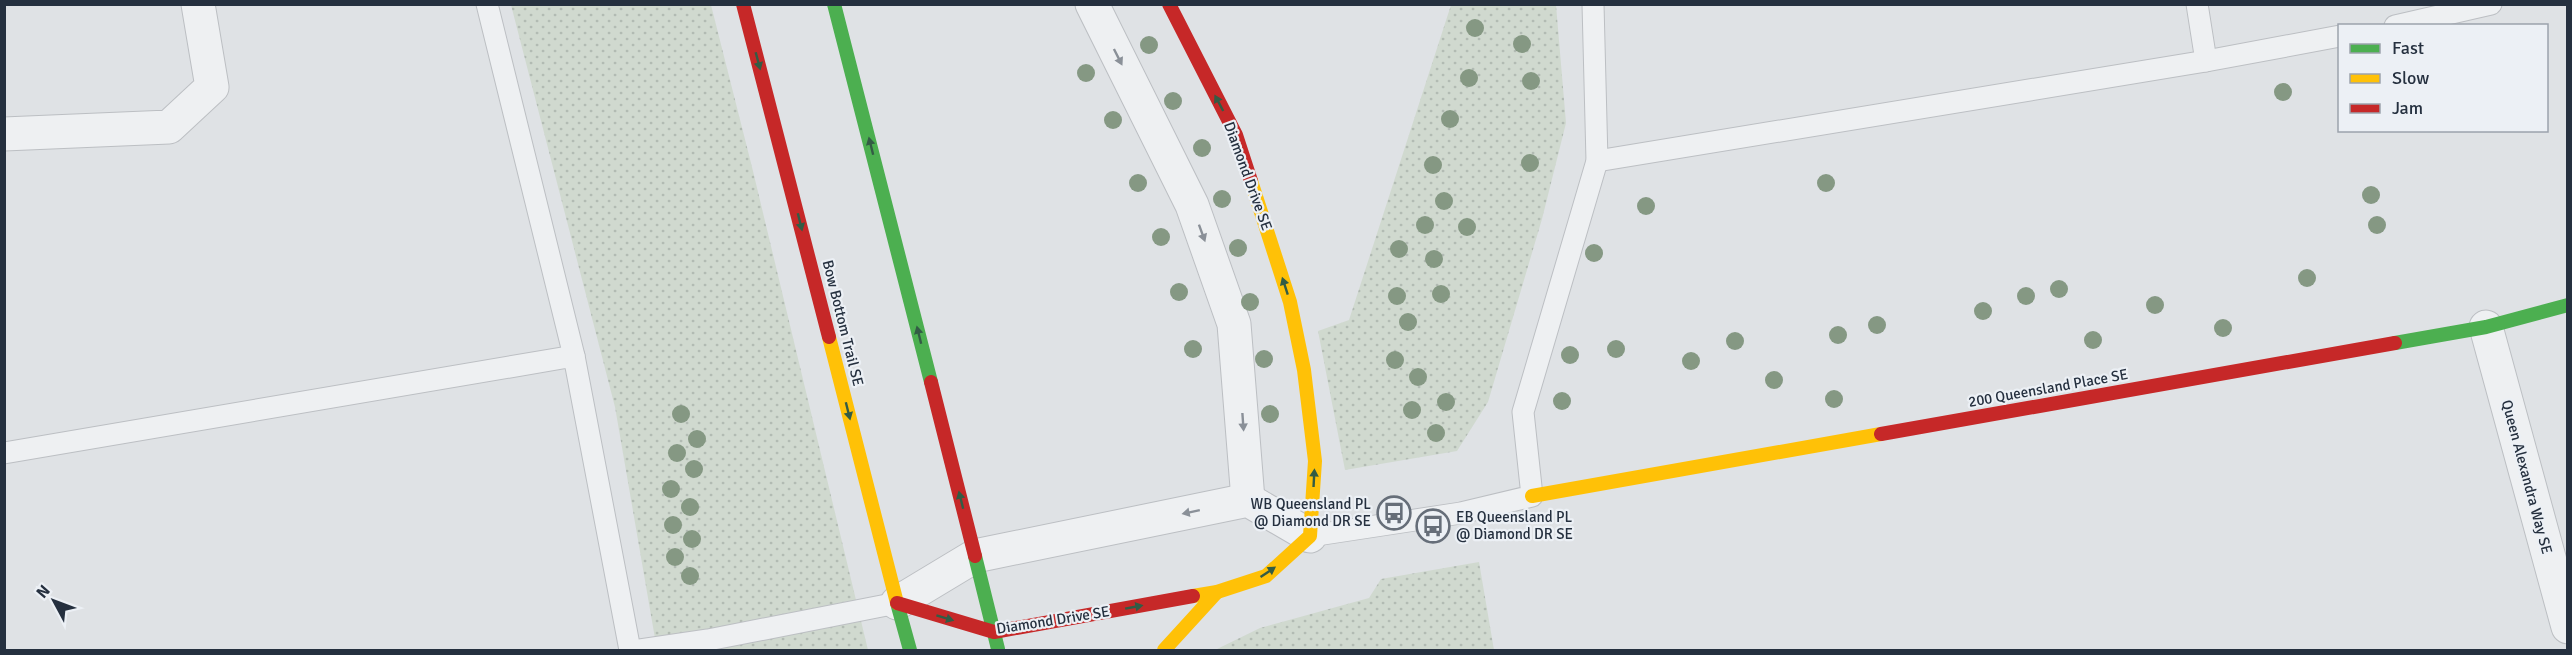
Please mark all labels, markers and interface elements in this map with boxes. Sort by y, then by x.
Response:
legend [2338,24,2548,132]
text: Fast [2392,37,2424,59]
one-way arrow [1113,48,1123,65]
one-way arrow [754,52,764,70]
text: Slow [2392,67,2429,89]
one-way arrow [1214,94,1224,111]
text: Jam [2392,97,2423,119]
street label: Diamond Drive SE [1220,119,1276,233]
one-way arrow [865,137,875,155]
one-way arrow [795,213,805,232]
one-way arrow [1198,224,1208,242]
street label: Bow Bottom Trail SE [819,258,867,388]
one-way arrow [1280,277,1289,295]
one-way arrow [914,326,923,344]
street label: 200 Queensland Place SE [1967,365,2129,411]
street label: Queen Alexandra Way SE [2498,398,2556,556]
one-way arrow [844,403,853,421]
one-way arrow [1238,412,1248,431]
one-way arrow [1309,468,1319,487]
one-way arrow [955,490,965,509]
place label: WB Queensland PL @ Diamond DR SE [1251,495,1371,530]
bus stop icon: WB Queensland PL @ Diamond DR SE [1376,495,1412,531]
one-way arrow [1181,508,1200,517]
bus stop icon: EB Queensland PL @ Diamond DR SE [1415,508,1451,544]
place label: EB Queensland PL @ Diamond DR SE [1456,508,1573,543]
one-way arrow [1260,567,1276,578]
north arrow [24,571,84,631]
text: N [32,581,55,603]
street label: Diamond Drive SE [995,602,1111,638]
one-way arrow [1125,602,1144,611]
one-way arrow [937,614,955,623]

